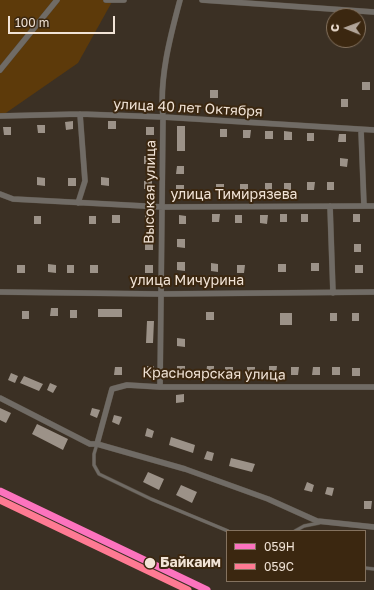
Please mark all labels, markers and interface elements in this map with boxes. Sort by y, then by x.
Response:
scale bar [10,8,117,34]
north arrow [326,8,366,48]
text: 100 m [15,15,49,30]
text: С [328,24,341,32]
street label: улица 40 лет Октября [113,96,263,120]
street label: Высокая улица [141,140,159,244]
street label: улица Тимирязева [171,187,297,203]
street label: улица Мичурина [130,273,244,289]
street label: Красноярская улица [142,364,286,384]
legend [226,530,366,582]
text: 059Н [264,539,295,554]
place label: Байкаим [160,555,221,571]
marker: Байкаим [143,556,157,570]
text: 059С [264,559,294,574]

